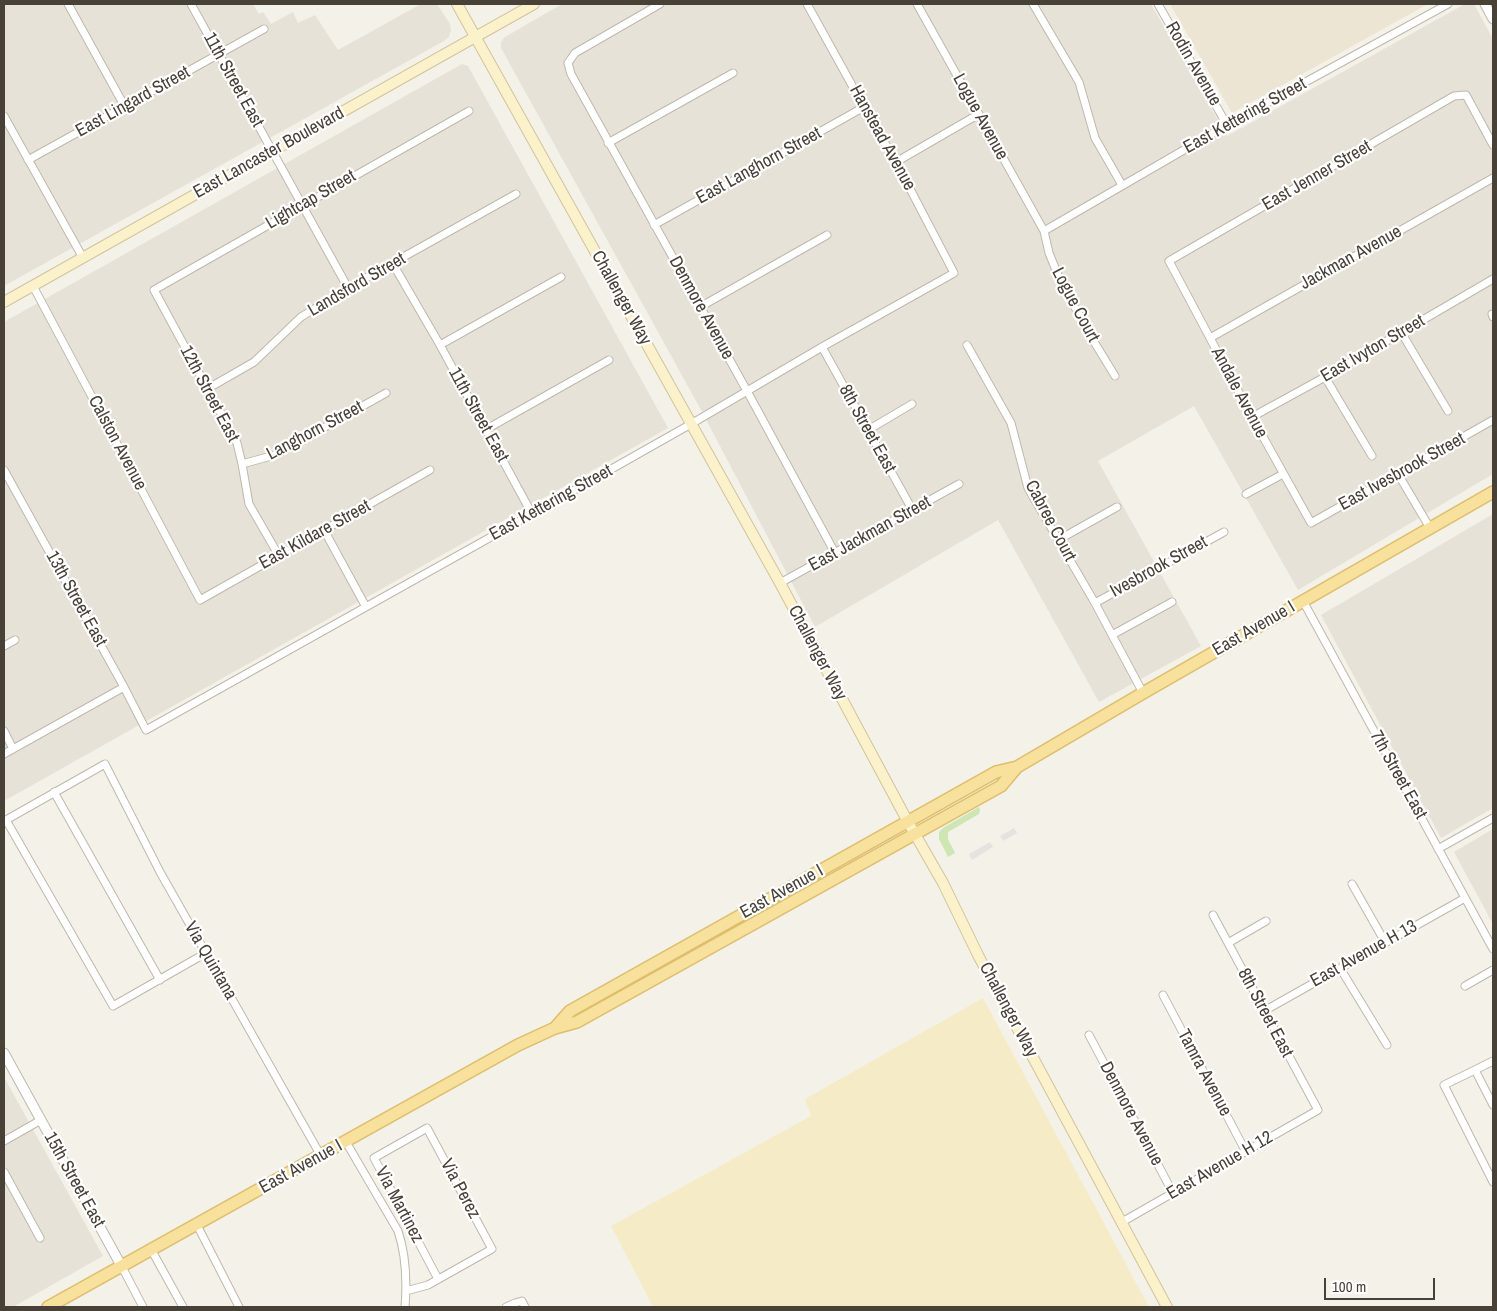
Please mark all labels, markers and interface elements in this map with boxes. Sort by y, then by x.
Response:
street label: Rodin Avenue [1160,18,1226,110]
street label: 11th Street East [198,29,268,131]
street label: East Lingard Street [72,62,194,142]
street label: Logue Avenue [948,70,1012,164]
street label: East Kettering Street [1180,73,1310,159]
street label: Hanstead Avenue [844,82,920,194]
street label: East Lancaster Boulevard [190,103,348,203]
street label: East Langhorn Street [693,123,825,209]
street label: East Jenner Street [1259,136,1375,216]
street label: Lightcap Street [262,166,360,234]
street label: Jackman Avenue [1296,221,1406,295]
street label: Challenger Way [586,247,656,349]
street label: Landsford Street [304,248,410,322]
street label: Denmore Avenue [664,253,738,363]
street label: Logue Court [1046,264,1104,346]
street label: East Ivyton Street [1317,311,1429,387]
street label: 12th Street East [175,342,243,446]
street label: Andale Avenue [1206,344,1272,442]
street label: 11th Street East [443,364,513,466]
street label: 8th Street East [834,381,900,477]
street label: Calston Avenue [83,392,151,494]
street label: Langhorn Street [263,397,367,465]
street label: East Ivesbrook Street [1335,428,1469,516]
street label: East Kettering Street [486,460,616,546]
street label: Cabree Court [1020,477,1080,565]
street label: East Jackman Street [805,492,935,576]
street label: East Kildare Street [256,496,374,574]
street label: Ivesbrook Street [1107,532,1211,602]
street label: 13th Street East [41,547,111,651]
street label: East Avenue I [1209,597,1299,661]
street label: Challenger Way [783,602,851,704]
street label: 7th Street East [1365,727,1431,823]
street label: East Avenue I [737,860,827,924]
street label: East Avenue H 13 [1307,916,1421,992]
street label: Via Quintana [179,918,241,1004]
street label: Challenger Way [974,959,1042,1061]
street label: 8th Street East [1233,965,1297,1061]
street label: Tamra Avenue [1172,1026,1236,1120]
street label: Denmore Avenue [1095,1058,1167,1170]
street label: East Avenue H 12 [1163,1127,1277,1205]
street label: 15th Street East [39,1128,109,1232]
street label: East Avenue I [256,1135,346,1199]
street label: Via Perez [435,1155,485,1223]
street label: Via Martinez [370,1163,428,1247]
scale bar [1327,1268,1438,1300]
text: 100 m [1332,1276,1366,1297]

